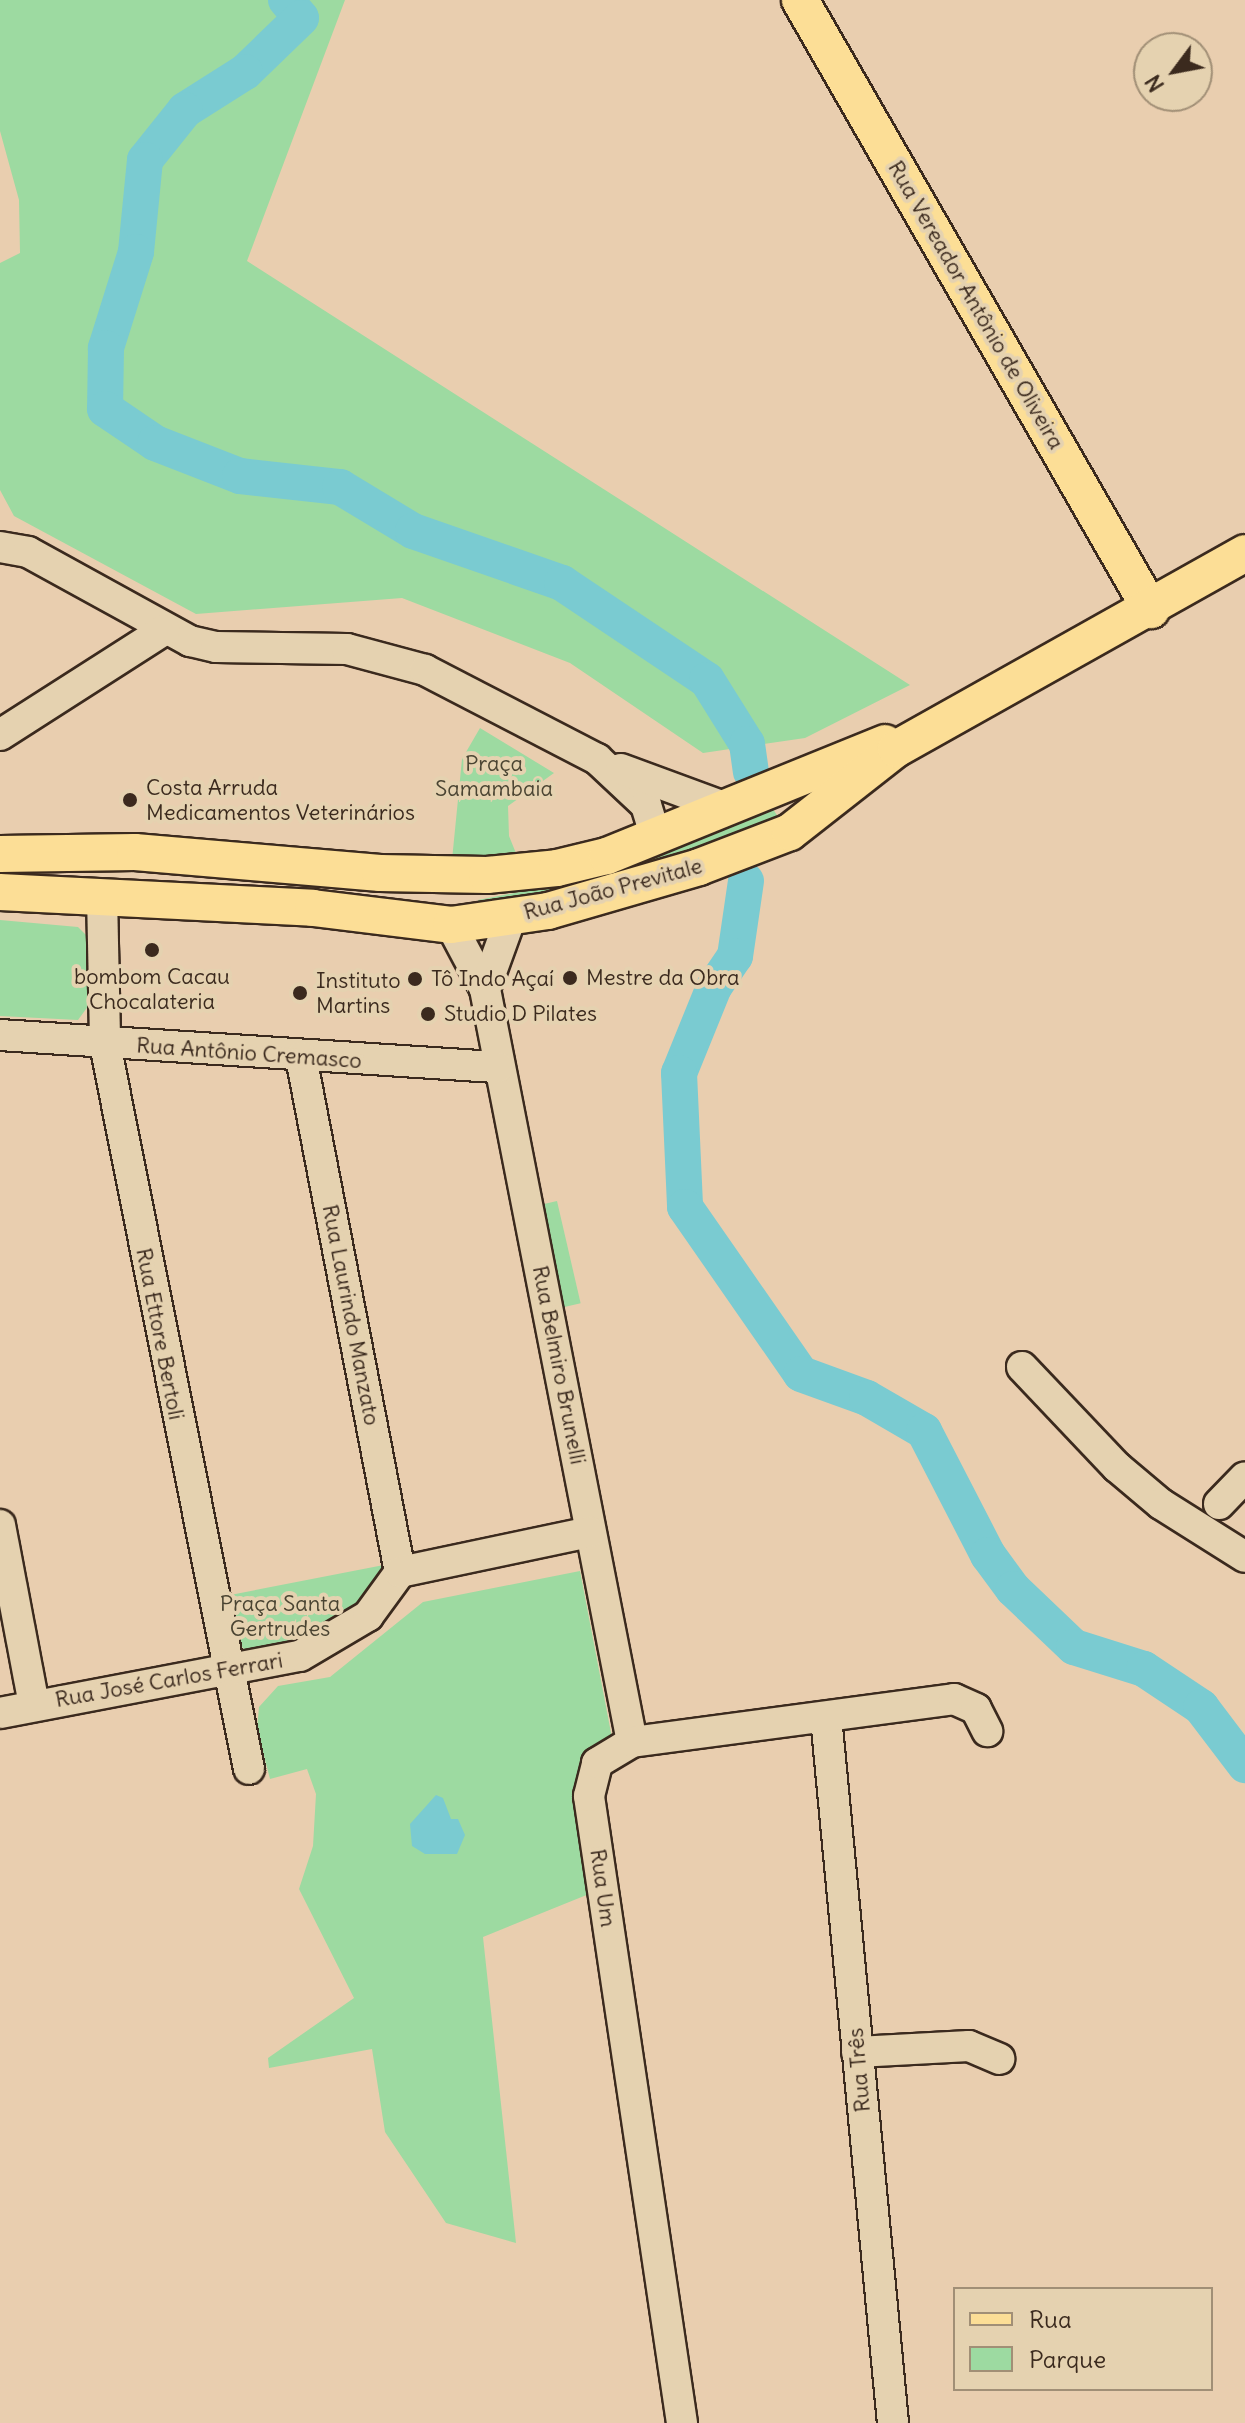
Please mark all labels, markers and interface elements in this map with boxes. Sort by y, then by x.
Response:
north arrow [1133,32,1213,112]
text: N [1138,70,1170,98]
street label: Rua Vereador Antônio de Oliveira [882,156,1070,454]
park label: Praça Samambaia [435,750,553,802]
place label: Costa Arruda Medicamentos Veterinários [146,774,415,826]
marker: Costa Arruda Medicamentos Veterinários [121,791,139,809]
street label: Rua João Previtale [521,852,705,926]
marker: bombom Cacau Chocalateria [143,941,161,959]
place label: bombom Cacau Chocalateria [74,963,230,1014]
place label: Mestre da Obra [586,965,740,991]
place label: Tô Indo Açaí [431,966,554,992]
place label: Instituto Martins [316,967,401,1018]
marker: Mestre da Obra [561,969,579,987]
marker: Tô Indo Açaí [406,970,424,988]
marker: Instituto Martins [291,984,309,1002]
place label: Studio D Pilates [444,1001,597,1027]
marker: Studio D Pilates [419,1005,437,1023]
street label: Rua Antônio Cremasco [135,1032,363,1074]
street label: Rua Laurindo Manzato [317,1202,385,1428]
street label: Rua Ettore Bertoli [130,1246,190,1422]
street label: Rua Belmiro Brunelli [527,1263,591,1467]
park label: Praça Santa Gertrudes [220,1590,340,1642]
street label: Rua José Carlos Ferrari [53,1647,285,1713]
street label: Rua Um [584,1847,622,1929]
street label: Rua Três [842,2027,876,2113]
legend [953,2287,1213,2391]
text: Rua [1029,2304,1072,2334]
text: Parque [1029,2344,1106,2374]

